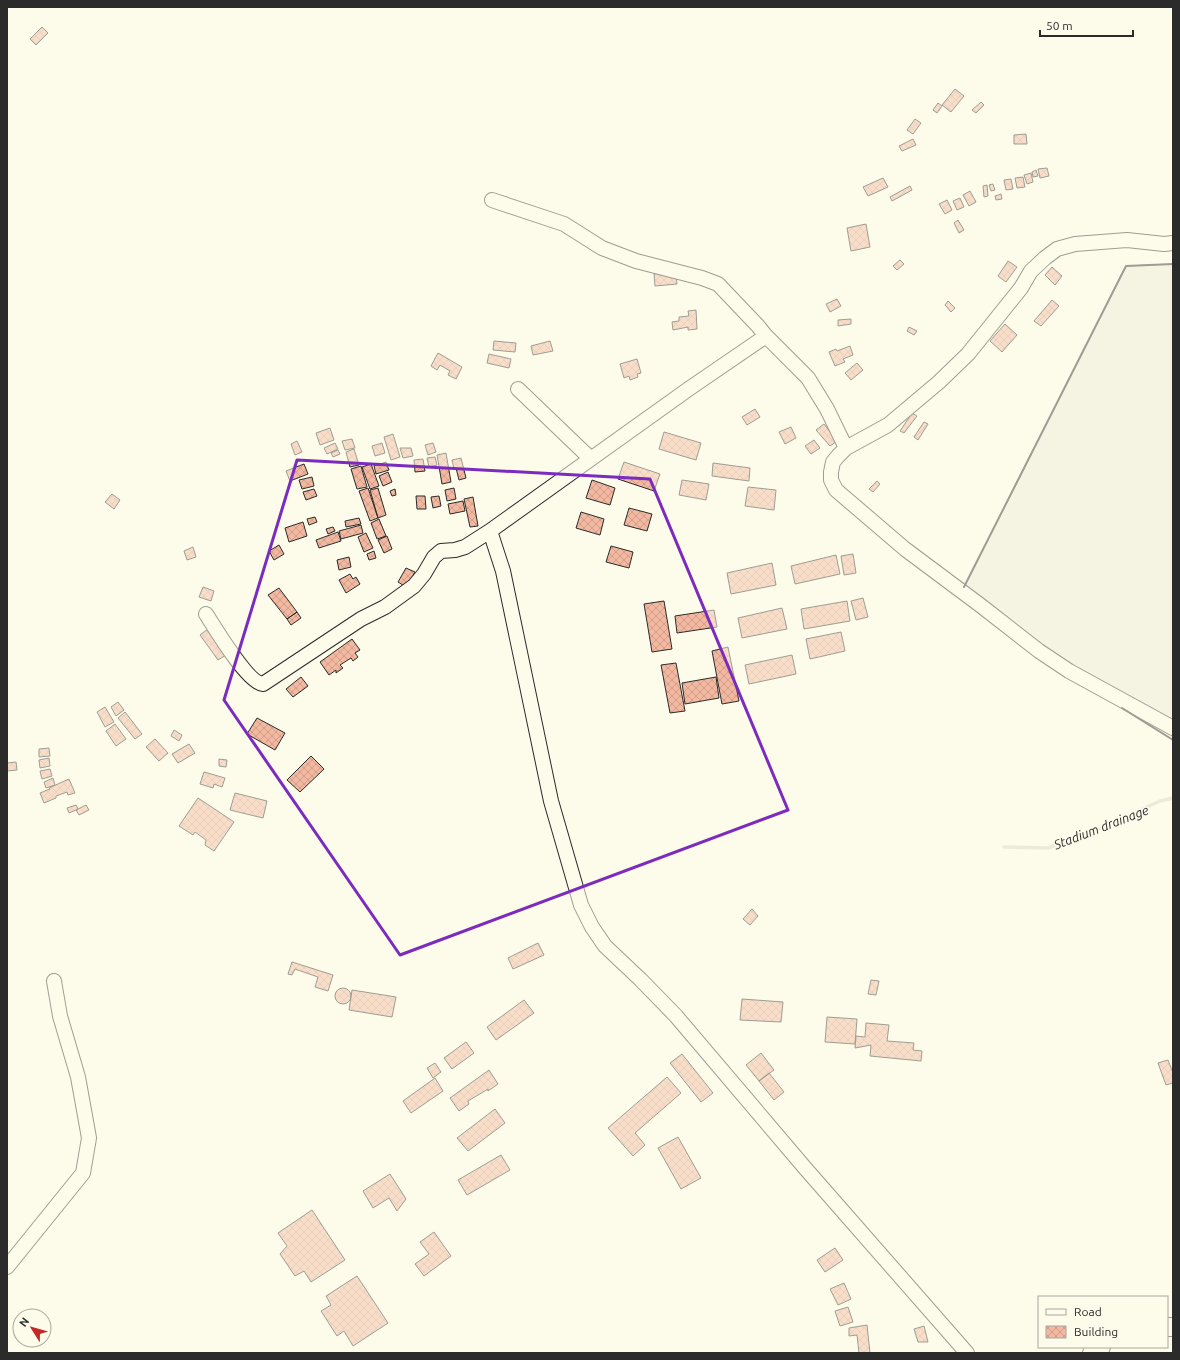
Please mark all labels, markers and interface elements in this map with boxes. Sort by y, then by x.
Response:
scale bar [1040,12,1133,38]
text: 50 m [1046,19,1073,32]
water label: Stadium drainage [1051,802,1151,852]
legend [1038,1296,1168,1348]
text: Road [1074,1305,1102,1318]
north arrow [12,1308,52,1348]
text: N [17,1315,31,1329]
text: Building [1074,1325,1118,1338]

